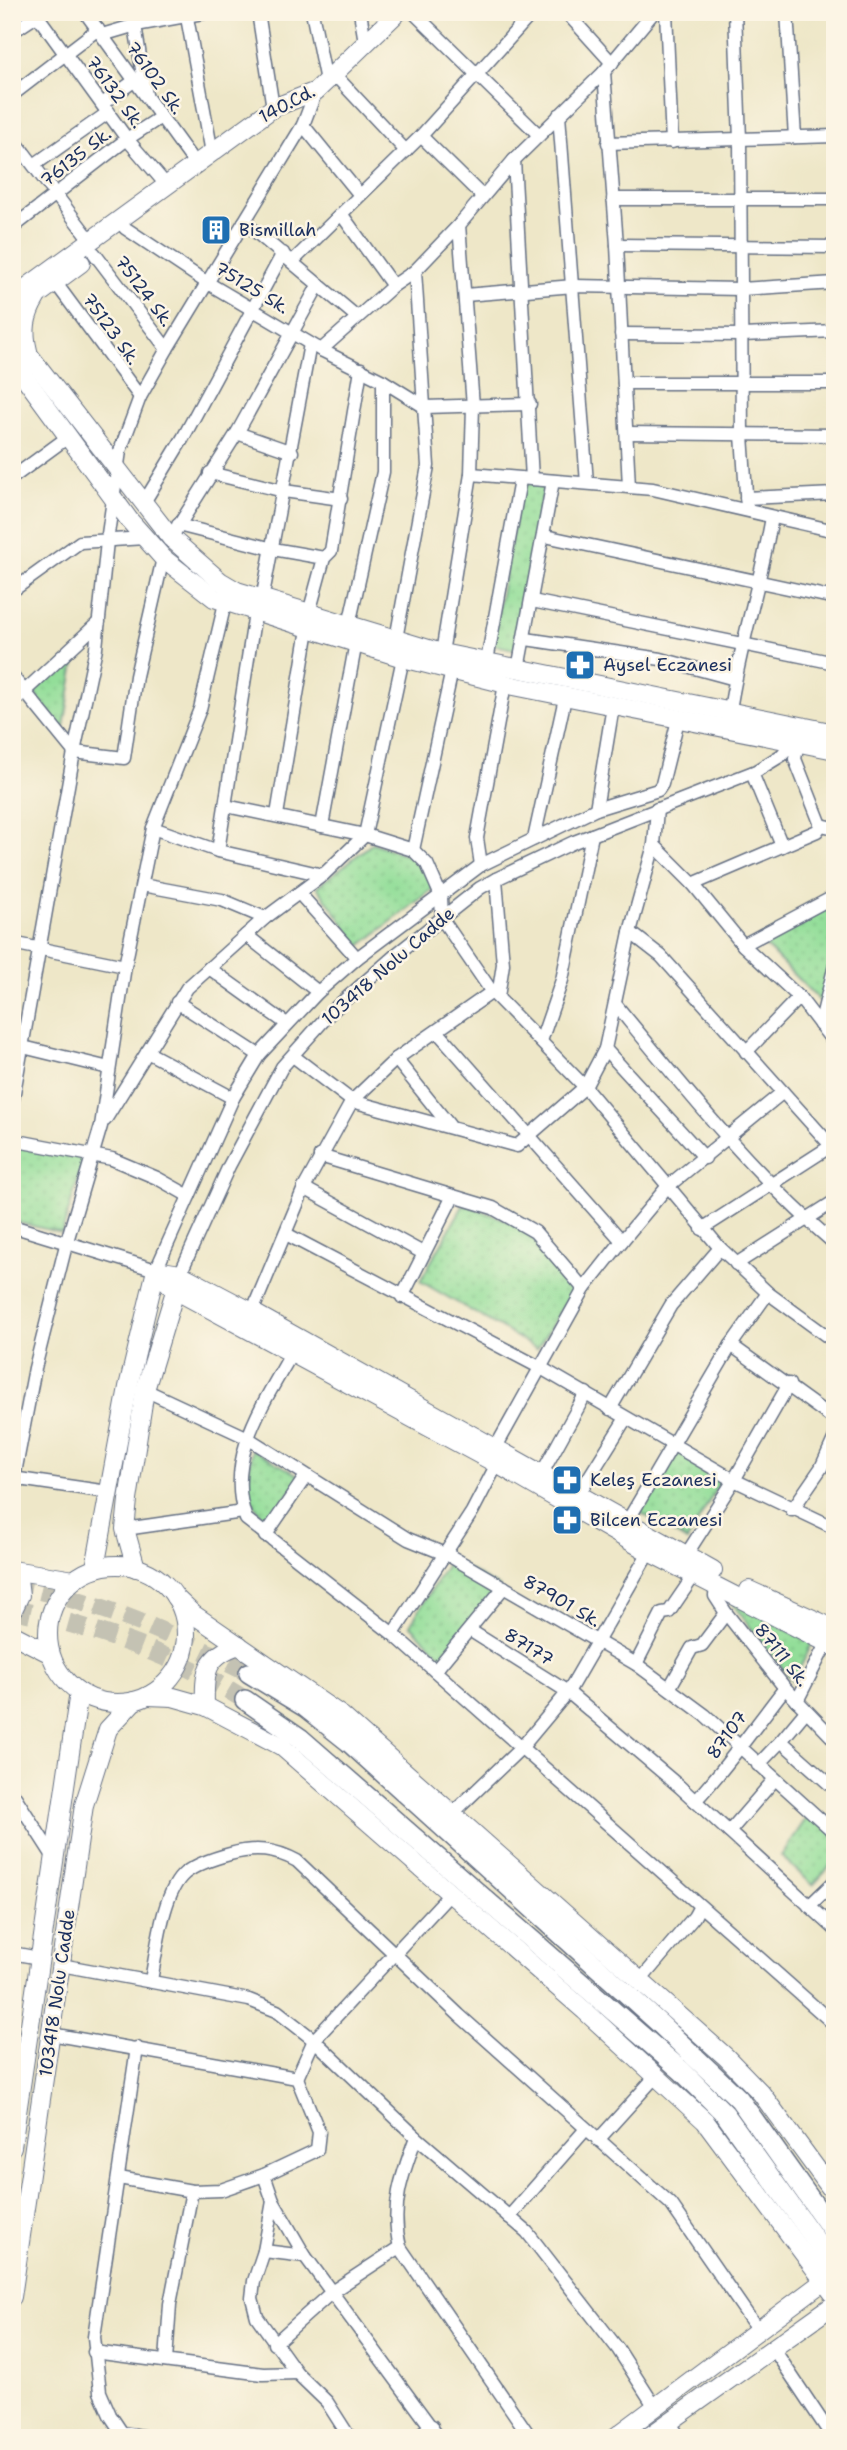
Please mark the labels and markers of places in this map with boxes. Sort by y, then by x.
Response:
building icon: Bismillah [199,213,233,247]
place label: Bismillah [239,218,317,242]
pharmacy icon: Aysel Eczanesi [563,648,597,682]
place label: Aysel Eczanesi [603,653,732,677]
pharmacy icon: Keleş Eczanesi [550,1463,584,1497]
place label: Keleş Eczanesi [590,1468,717,1492]
pharmacy icon: Bilcen Eczanesi [550,1503,584,1537]
place label: Bilcen Eczanesi [590,1508,723,1532]

